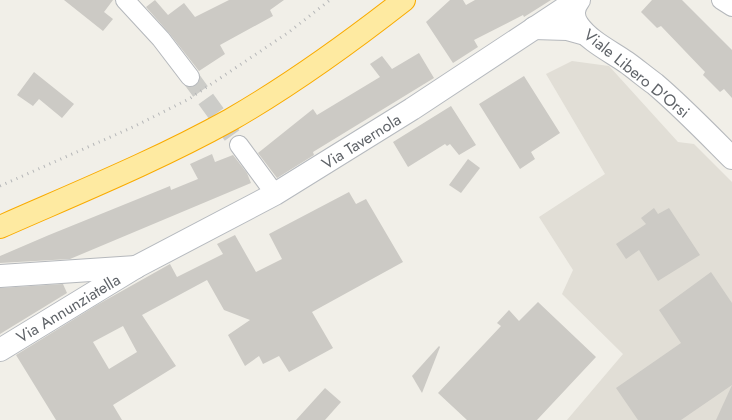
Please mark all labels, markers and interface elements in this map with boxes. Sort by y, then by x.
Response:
street label: Viale Libero D'Orsi [579,23,695,123]
street label: Via Tavernola [317,108,405,175]
street label: Via Annunziatella [12,268,125,349]

